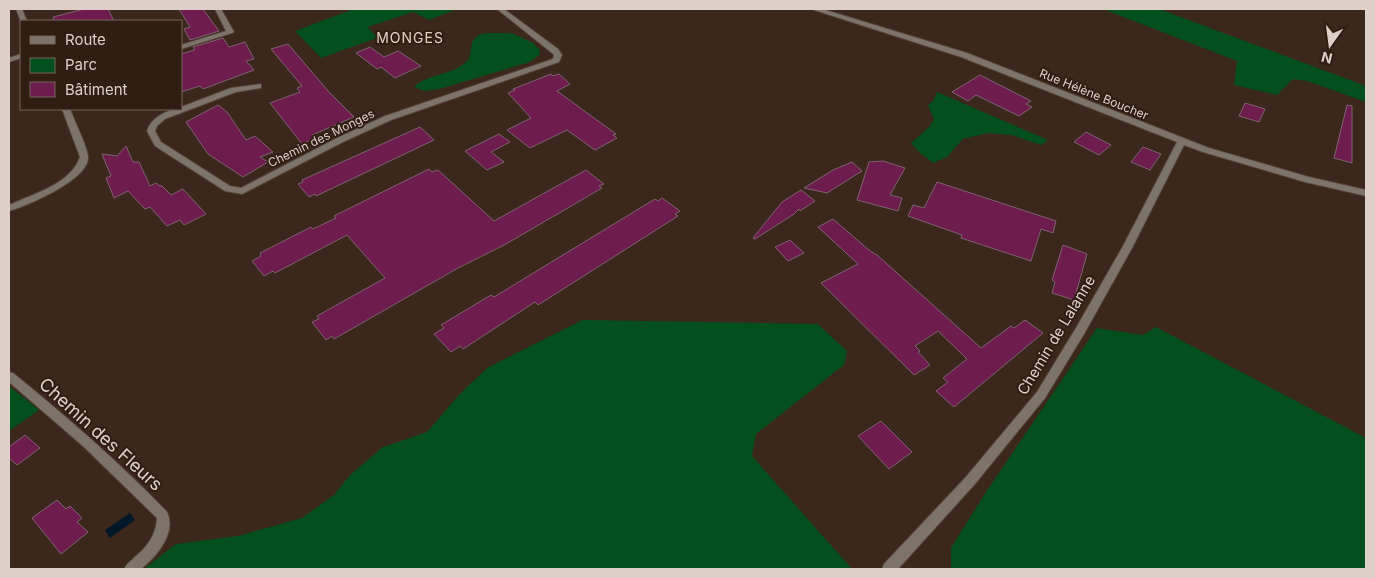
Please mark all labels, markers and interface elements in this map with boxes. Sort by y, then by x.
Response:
legend [20,20,182,110]
north arrow [1305,20,1355,70]
district label: MONGES [376,29,444,46]
text: Route [65,30,106,49]
text: N [1320,49,1334,68]
text: Parc [65,55,97,74]
street label: Rue Hélène Boucher [1037,65,1151,123]
text: Bâtiment [65,80,128,99]
street label: Chemin des Monges [265,106,377,170]
street label: Chemin de Lalanne [1013,272,1099,398]
street label: Chemin des Fleurs [35,373,167,495]

